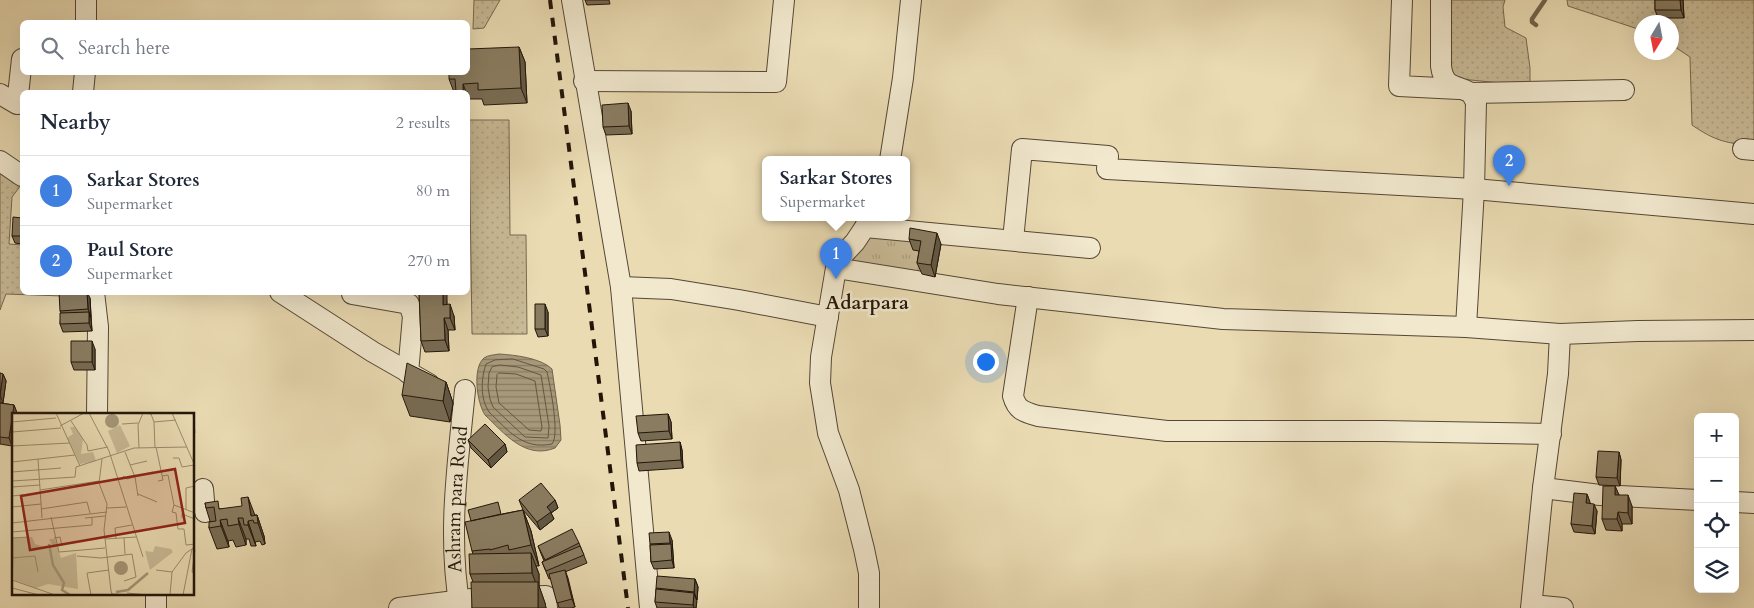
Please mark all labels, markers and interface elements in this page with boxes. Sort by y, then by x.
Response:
north arrow [1634,15,1679,60]
search box [20,20,470,75]
icon: search [38,34,66,62]
text: Search here [78,35,170,61]
text: Nearby [40,108,111,137]
text: 2 results [396,112,450,134]
pin: 2 [1493,145,1525,186]
popup [762,156,910,221]
text: Sarkar Stores [780,165,892,191]
text: Sarkar Stores [87,167,199,193]
text: 1 [52,180,60,202]
text: 80 m [416,180,450,202]
text: Supermarket [780,191,865,213]
text: Supermarket [87,193,173,215]
text: Paul Store [87,237,174,263]
pin: 1 [820,238,852,279]
text: 2 [52,250,60,272]
text: 270 m [408,250,450,272]
text: Supermarket [87,263,173,285]
district label: Adarpara [825,289,909,316]
your location [973,349,999,375]
inset map [12,413,195,596]
map controls [1694,413,1739,593]
button: + [1694,413,1739,458]
street label: Ashram para Road [441,425,474,574]
button: − [1694,458,1739,503]
button: locate [1694,503,1739,548]
button: layers [1694,548,1739,593]

